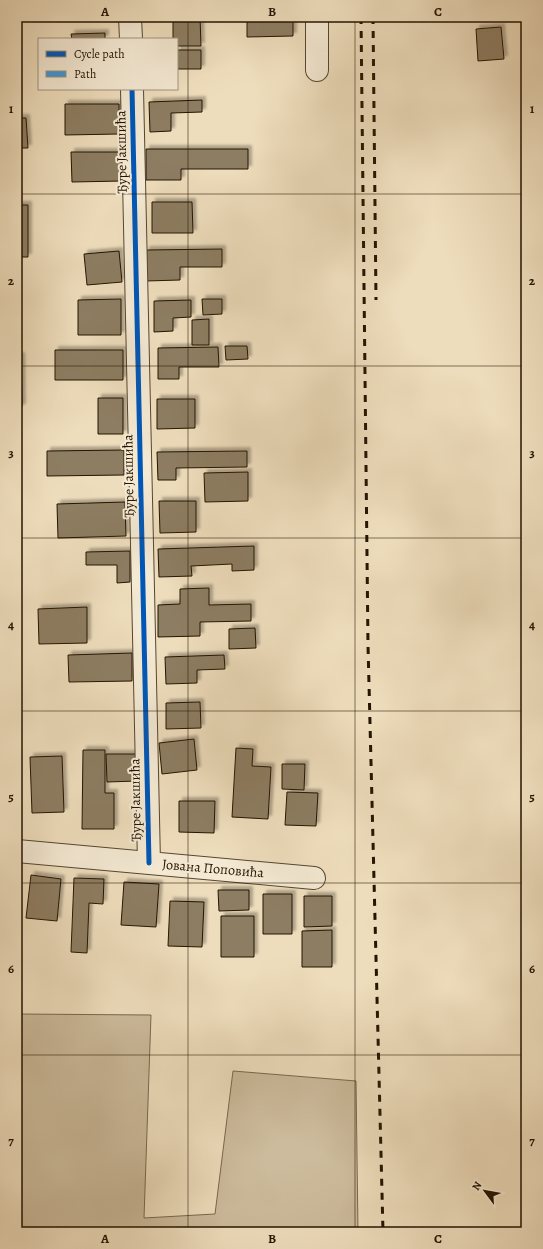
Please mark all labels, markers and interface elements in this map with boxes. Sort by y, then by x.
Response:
text: A [100,3,110,20]
text: B [268,3,276,20]
text: C [434,3,442,20]
legend [38,38,178,90]
text: Cycle path [74,46,125,62]
text: Path [74,66,97,82]
text: 1 [9,100,14,117]
text: 1 [530,100,535,117]
street label: Ђуре Јакшића [111,110,132,194]
text: 2 [8,272,15,289]
text: 2 [529,272,536,289]
street label: Ђуре Јакшића [118,434,139,518]
text: 3 [8,444,14,461]
text: 3 [529,444,535,461]
text: 4 [8,616,14,633]
text: 4 [529,616,535,633]
street label: Ђуре Јакшића [125,758,146,842]
text: 5 [8,788,14,805]
text: 5 [529,788,535,805]
street label: Јована Поповића [161,855,265,882]
text: 6 [8,960,14,977]
text: 6 [529,960,535,977]
text: 7 [8,1132,14,1149]
text: 7 [529,1132,535,1149]
north arrow [465,1171,505,1211]
text: N [468,1179,485,1193]
text: A [100,1230,110,1247]
text: B [268,1230,276,1247]
text: C [434,1230,442,1247]

